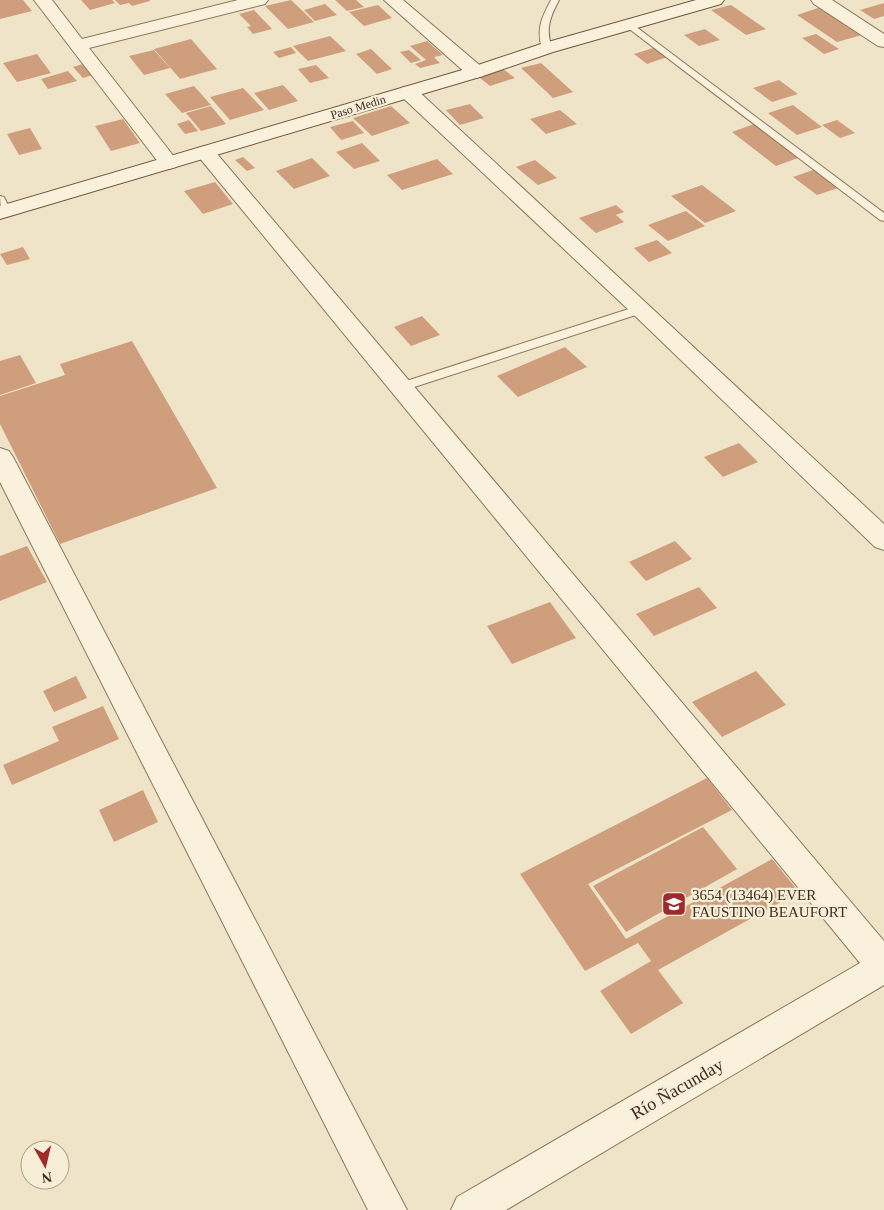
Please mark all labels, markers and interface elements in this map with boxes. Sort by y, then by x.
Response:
street label: Paso Medin [329,92,387,122]
place label: 3654 (13464) EVER FAUSTINO BEAUFORT [692,887,847,920]
school or university icon: 3654 (13464) EVER FAUSTINO BEAUFORT [661,891,687,917]
street label: Río Ñacunday [627,1054,727,1124]
north arrow [20,1140,70,1190]
text: N [41,1169,53,1186]

